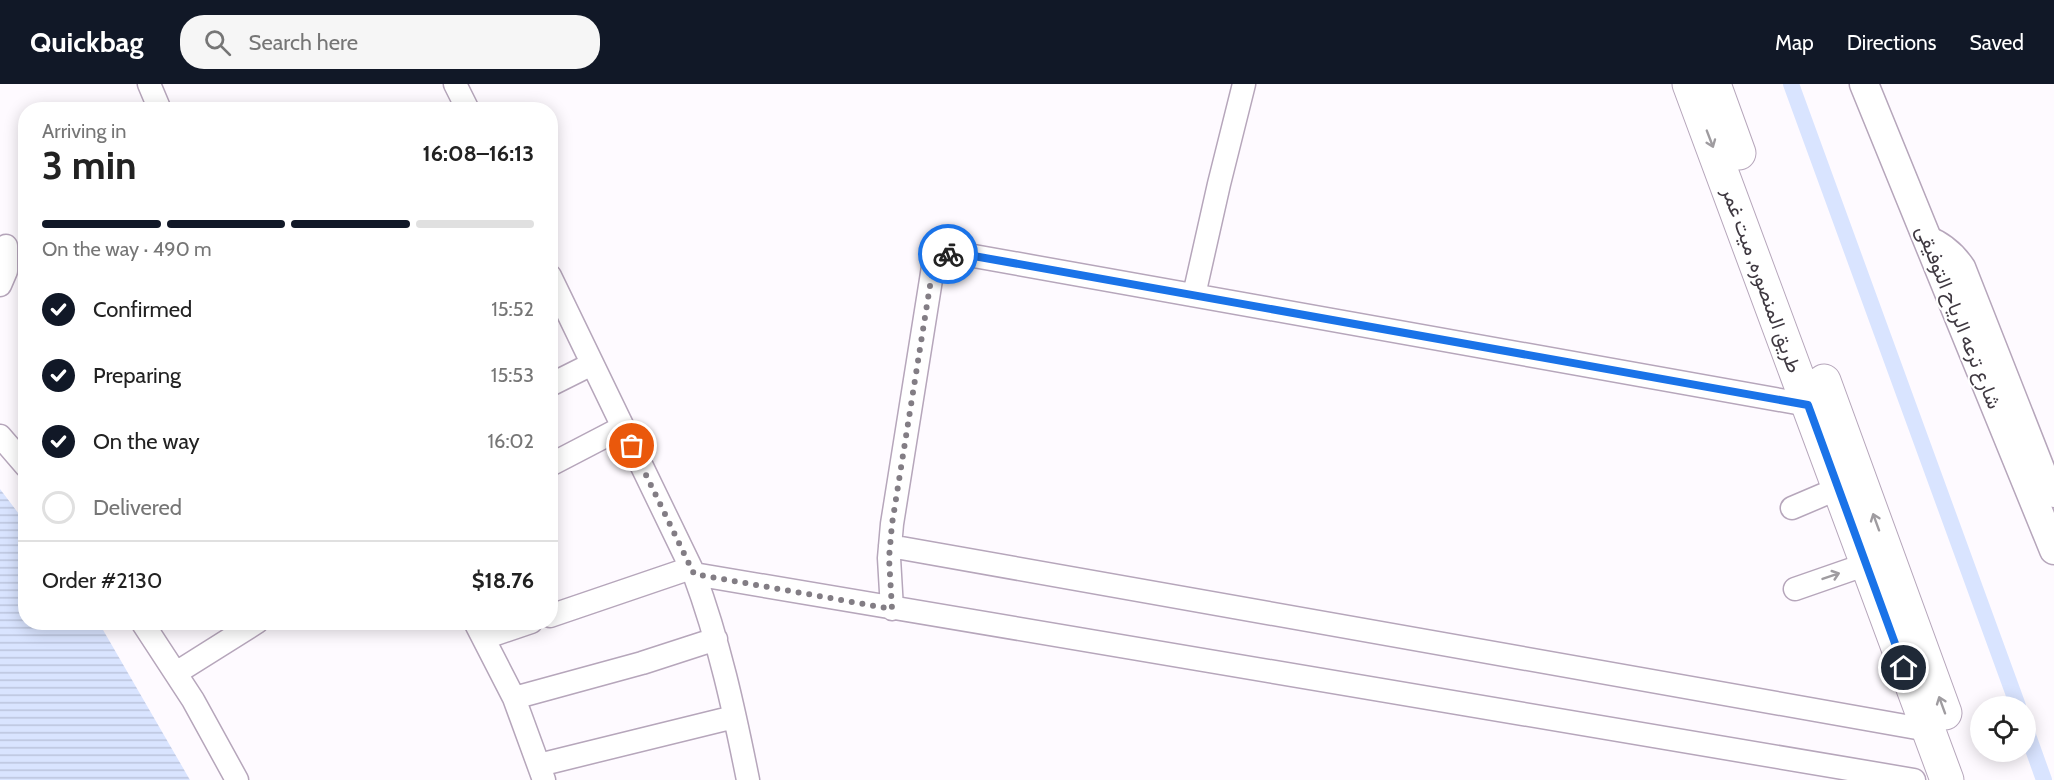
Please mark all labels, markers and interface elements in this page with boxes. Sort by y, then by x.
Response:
search box [180,15,600,69]
text: Quickbag [30,25,144,59]
icon: search [201,26,234,59]
text: Search here [249,29,358,56]
text: Map [1775,30,1814,55]
text: Directions [1847,30,1936,55]
text: Saved [1969,30,2024,55]
text: Arriving in [42,119,126,143]
one-way arrow [1705,129,1716,148]
text: 16:08–16:13 [423,140,534,167]
text: 3 min [42,141,137,189]
street label: طريق المنصوره, ميت غمر [1716,183,1807,376]
street label: شارع ترعه الرياح التوفيقى [1909,222,2007,413]
courier [918,224,978,284]
text: On the way · 490 m [42,237,212,261]
icon: bike [932,238,965,271]
icon: check [42,293,75,326]
text: Confirmed [93,296,192,323]
text: 15:52 [491,297,534,321]
icon: check [42,359,75,392]
text: Preparing [93,362,181,389]
text: 15:53 [491,363,534,387]
pin [606,420,657,471]
icon: check [42,425,75,458]
text: On the way [93,428,200,455]
text: 16:02 [488,429,534,453]
icon: bag [615,429,648,462]
text: Delivered [93,494,182,521]
one-way arrow [1869,513,1880,532]
text: Order #2130 [42,567,162,594]
text: $18.76 [472,567,534,594]
one-way arrow [1821,570,1840,581]
pin [1878,642,1929,693]
icon: home [1887,651,1920,684]
one-way arrow [1936,696,1947,715]
map controls [1970,696,2036,762]
button: locate [1970,696,2036,762]

